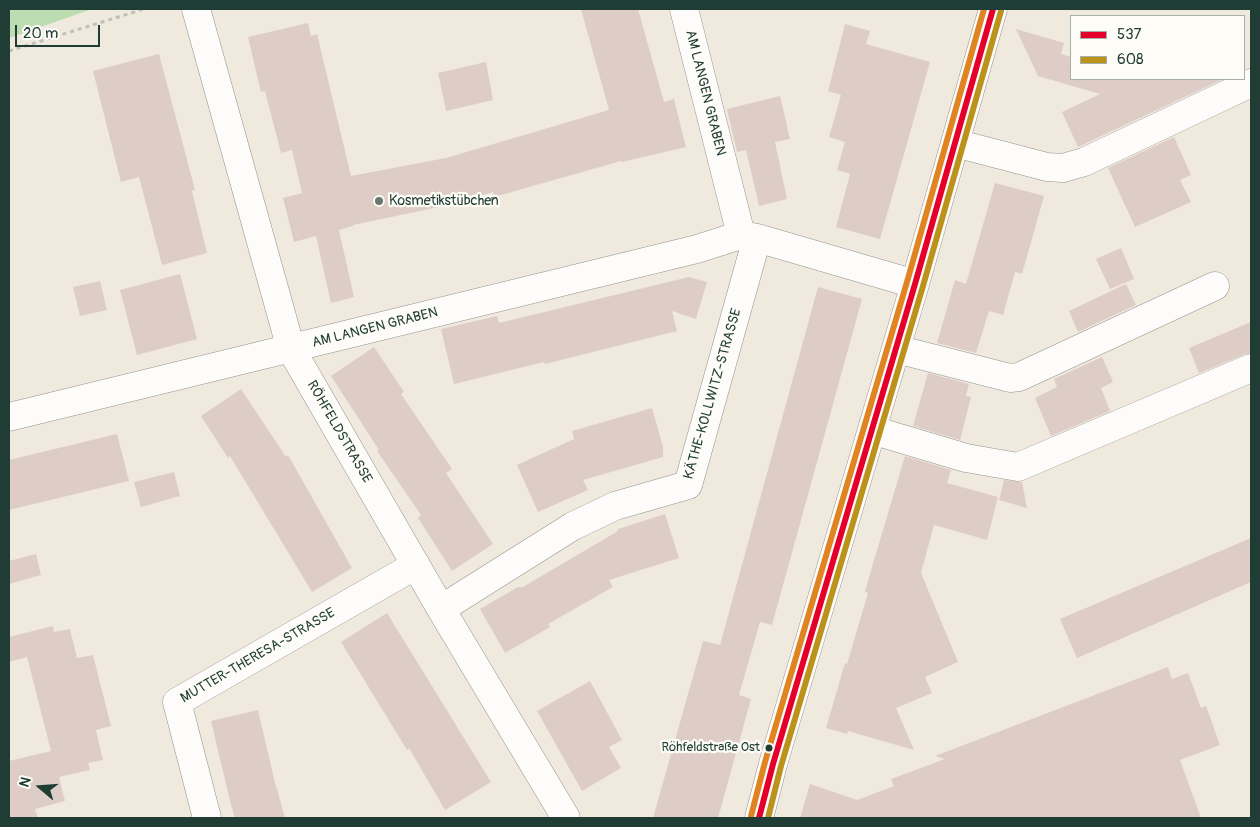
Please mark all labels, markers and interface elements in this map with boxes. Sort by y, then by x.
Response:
scale bar [18,15,102,47]
legend [1070,15,1245,80]
text: 20 m [23,24,58,43]
text: 537 [1117,25,1141,44]
street label: AM LANGEN GRABEN [681,28,729,158]
text: 608 [1117,50,1144,69]
place label: Kosmetikstübchen [389,193,499,209]
marker: Kosmetikstübchen [373,195,385,207]
street label: AM LANGEN GRABEN [310,304,440,352]
street label: KÄTHE-KOLLWITZ-STRASSE [681,307,745,481]
street label: RÖHFELDSTRASSE [303,378,375,486]
street label: MUTTER-THERESA-STRASSE [178,605,338,707]
place label: Röhfeldstraße Ost [662,740,760,756]
marker: Röhfeldstraße Ost [764,743,774,753]
north arrow [15,762,65,812]
text: N [16,775,35,789]

